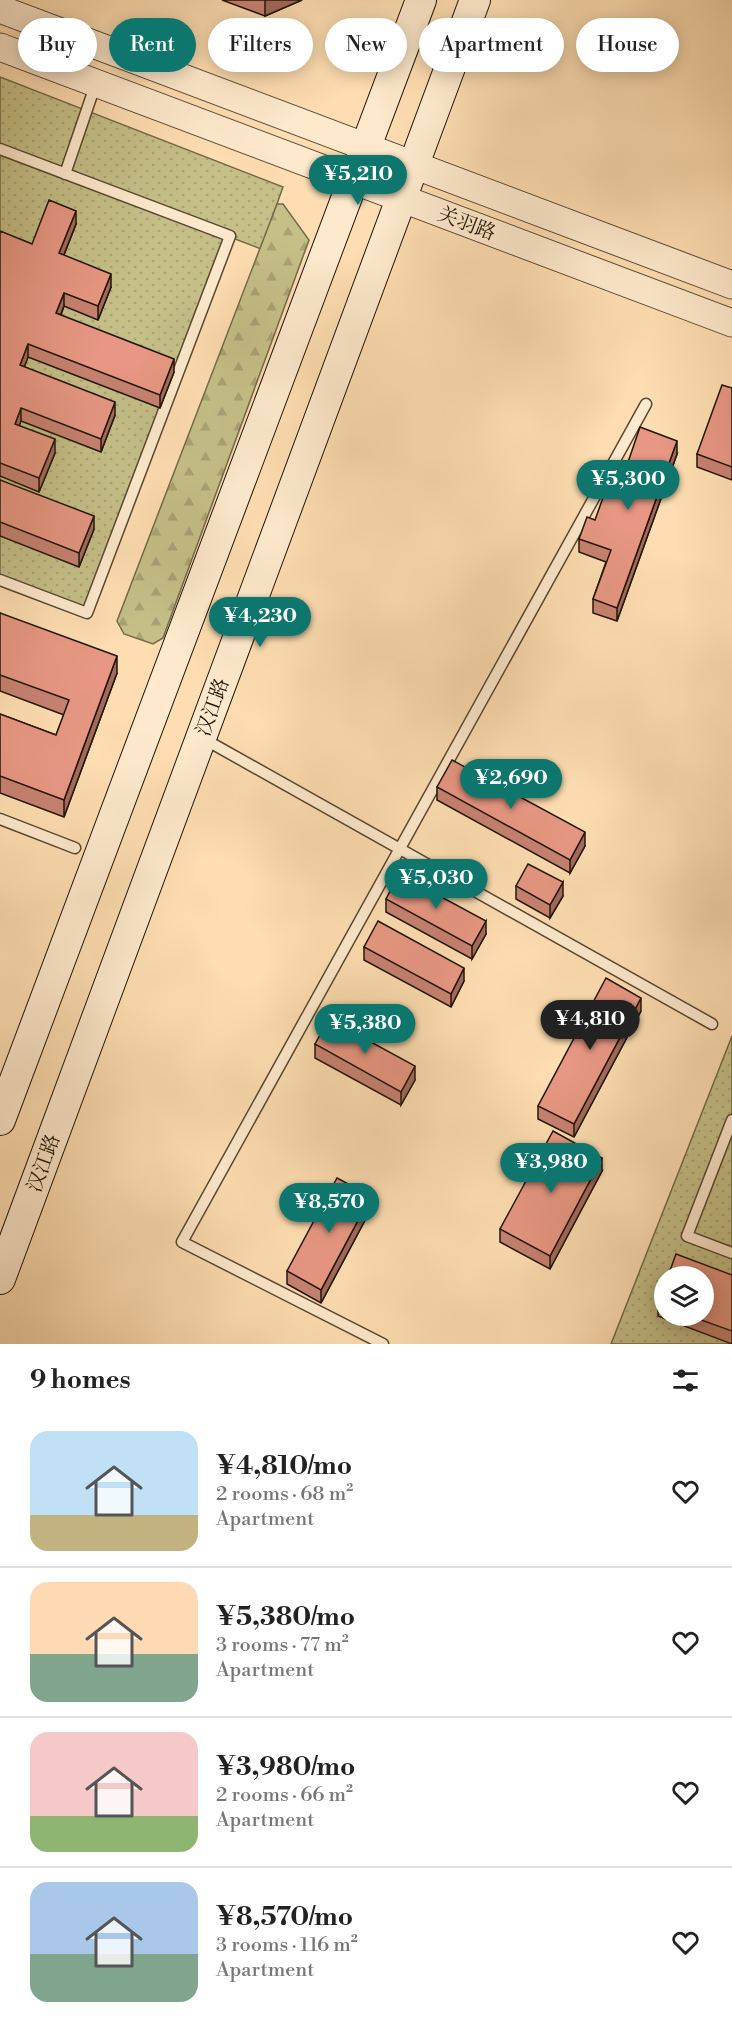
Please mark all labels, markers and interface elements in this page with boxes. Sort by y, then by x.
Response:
chip: Buy [18,18,97,72]
chip: Rent [109,18,196,72]
chip: Filters [208,18,313,72]
chip: New [325,18,407,72]
chip: Apartment [419,18,564,72]
chip: House [576,18,679,72]
pin: ¥5,210 [309,155,407,206]
text: ¥5,210 [323,162,393,187]
street label: 关羽路 [434,202,499,247]
pin: ¥5,300 [579,460,677,511]
text: ¥5,300 [591,467,666,492]
pin: ¥4,230 [211,597,309,648]
text: ¥4,230 [223,604,297,629]
street label: 汉江路 [191,675,235,740]
pin: ¥2,690 [462,759,560,810]
text: ¥2,690 [474,766,548,791]
pin: ¥5,030 [387,859,485,910]
text: ¥5,030 [399,866,474,891]
pin: ¥4,810 [541,1000,639,1051]
pin: ¥5,380 [316,1004,414,1055]
text: ¥4,810 [555,1007,625,1032]
text: ¥5,380 [328,1011,402,1036]
street label: 汉江路 [22,1131,66,1196]
pin: ¥3,980 [502,1143,600,1194]
text: ¥3,980 [514,1150,588,1175]
pin: ¥8,570 [280,1183,378,1234]
text: ¥8,570 [293,1190,365,1215]
map controls [654,1266,714,1326]
button: layers [654,1266,714,1326]
text: 9 homes [30,1364,131,1396]
icon: filters [669,1364,702,1397]
text: ¥4,810/mo [216,1450,352,1482]
icon: home [78,1455,150,1527]
icon: heart [669,1475,702,1508]
text: 2 rooms · 68 m² [216,1482,353,1507]
text: Apartment [216,1507,314,1532]
text: ¥5,380/mo [216,1601,355,1633]
icon: home [78,1606,150,1678]
icon: heart [669,1626,702,1659]
text: 3 rooms · 77 m² [216,1633,349,1658]
text: Apartment [216,1658,314,1683]
text: ¥3,980/mo [216,1751,355,1783]
icon: home [78,1756,150,1828]
icon: heart [669,1776,702,1809]
text: 2 rooms · 66 m² [216,1783,353,1808]
text: Apartment [216,1808,314,1833]
text: ¥8,570/mo [216,1901,353,1933]
icon: home [78,1906,150,1978]
icon: heart [669,1926,702,1959]
text: 3 rooms · 116 m² [216,1933,358,1958]
text: Apartment [216,1958,314,1983]

